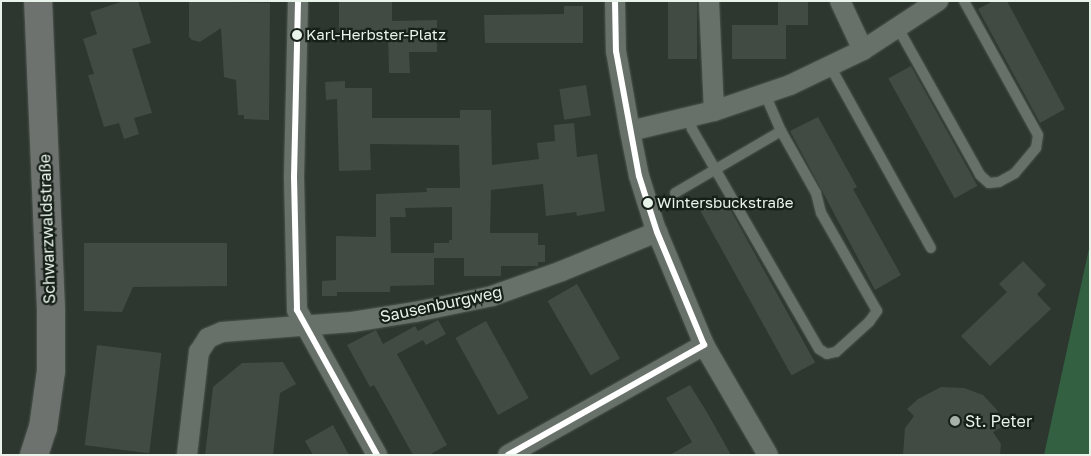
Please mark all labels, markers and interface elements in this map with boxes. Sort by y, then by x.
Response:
place label: Karl-Herbster-Platz [306,26,446,44]
marker: Karl-Herbster-Platz [292,30,302,40]
street label: Schwarzwaldstraße [35,154,59,304]
place label: Wintersbuckstraße [657,194,793,212]
marker: Wintersbuckstraße [643,198,653,208]
street label: Sausenburgweg [378,282,504,326]
place label: St. Peter [965,411,1032,431]
marker: St. Peter [949,415,961,427]

